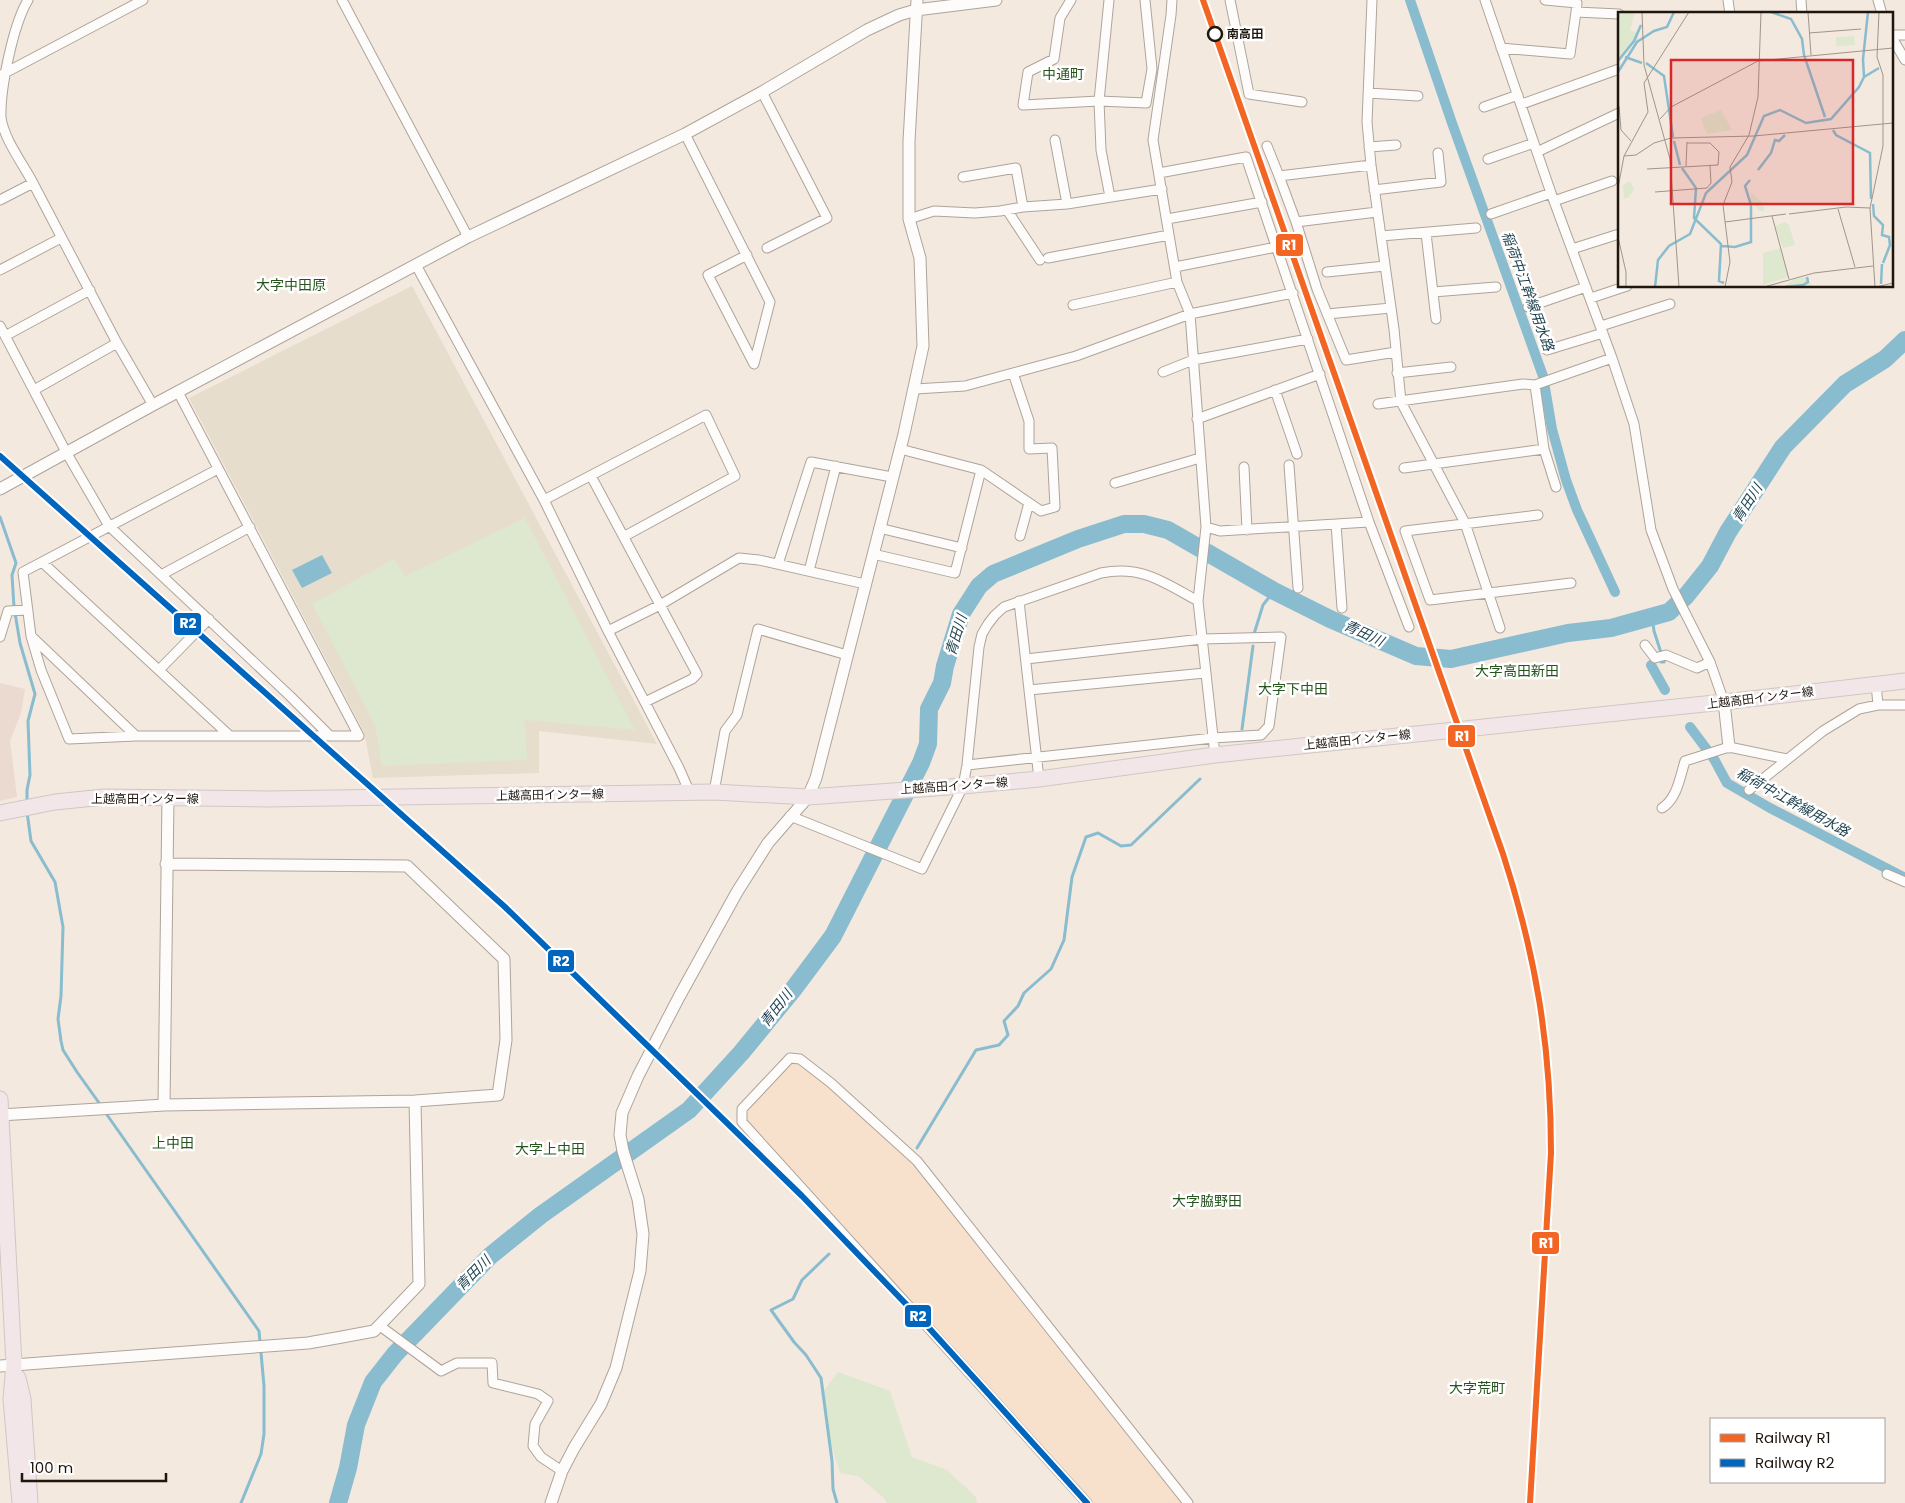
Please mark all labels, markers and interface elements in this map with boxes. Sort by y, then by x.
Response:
inset map [1618,12,1892,288]
place label: 南高田 [1227,25,1263,42]
marker: 南高田 [1207,26,1223,42]
district label: 中通町 [1042,64,1084,84]
water label: 稲荷中江幹線用水路 [1497,228,1559,355]
line badge: R1 [1275,233,1304,257]
text: R1 [1282,235,1296,255]
district label: 大字中田原 [256,275,326,295]
water label: 青田川 [1727,478,1768,526]
water label: 青田川 [940,610,972,658]
line badge: R2 [173,612,202,636]
text: R2 [179,613,197,633]
water label: 青田川 [1341,615,1389,652]
district label: 大字高田新田 [1475,661,1559,681]
district label: 大字下中田 [1258,679,1328,699]
street label: 上越高田インター線 [1705,682,1815,713]
line badge: R1 [1447,724,1476,748]
street label: 上越高田インター線 [1302,725,1412,754]
text: R1 [1455,726,1469,746]
water label: 稲荷中江幹線用水路 [1733,763,1854,842]
street label: 上越高田インター線 [899,773,1008,798]
street label: 上越高田インター線 [496,785,604,804]
street label: 上越高田インター線 [91,790,199,807]
line badge: R2 [547,949,575,973]
text: R2 [552,951,570,971]
water label: 青田川 [755,984,798,1031]
district label: 上中田 [152,1133,194,1153]
district label: 大字上中田 [515,1139,585,1159]
district label: 大字脇野田 [1172,1191,1242,1211]
line badge: R1 [1531,1231,1560,1255]
text: R1 [1539,1233,1553,1253]
water label: 青田川 [451,1250,496,1295]
line badge: R2 [904,1304,932,1328]
text: R2 [909,1306,927,1326]
district label: 大字荒町 [1449,1378,1505,1398]
legend [1710,1418,1885,1483]
text: Railway R1 [1755,1427,1830,1448]
scale bar [22,1450,166,1482]
text: Railway R2 [1755,1452,1834,1473]
text: 100 m [30,1457,73,1478]

